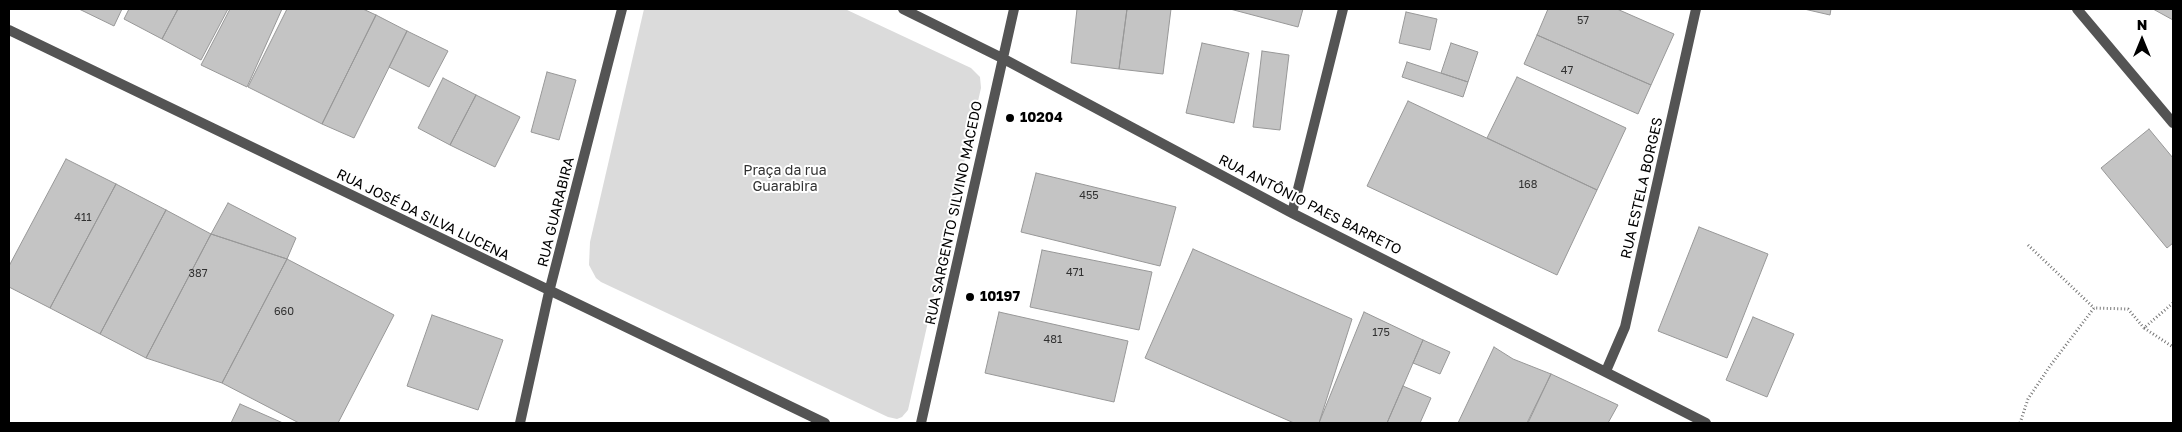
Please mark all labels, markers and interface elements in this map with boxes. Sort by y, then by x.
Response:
house number: 57 [1577,14,1589,28]
north arrow [2117,15,2167,65]
text: N [2137,16,2147,33]
house number: 47 [1561,64,1573,78]
street label: RUA SARGENTO SILVINO MACEDO [922,99,986,327]
place label: 10204 [1020,110,1063,126]
marker: 10204 [1004,112,1016,124]
street label: RUA ESTELA BORGES [1618,116,1666,260]
street label: RUA ANTÔNIO PAES BARRETO [1216,151,1404,259]
street label: RUA GUARABIRA [534,155,578,269]
park label: Praça da rua Guarabira [743,163,827,196]
street label: RUA JOSÉ DA SILVA LUCENA [334,166,512,264]
house number: 168 [1519,178,1537,192]
house number: 455 [1079,189,1099,203]
house number: 411 [74,211,92,225]
house number: 471 [1066,266,1084,280]
house number: 387 [189,267,207,281]
place label: 10197 [980,289,1020,305]
marker: 10197 [964,291,976,303]
house number: 660 [274,305,294,319]
house number: 175 [1372,326,1390,340]
house number: 481 [1044,333,1062,347]

